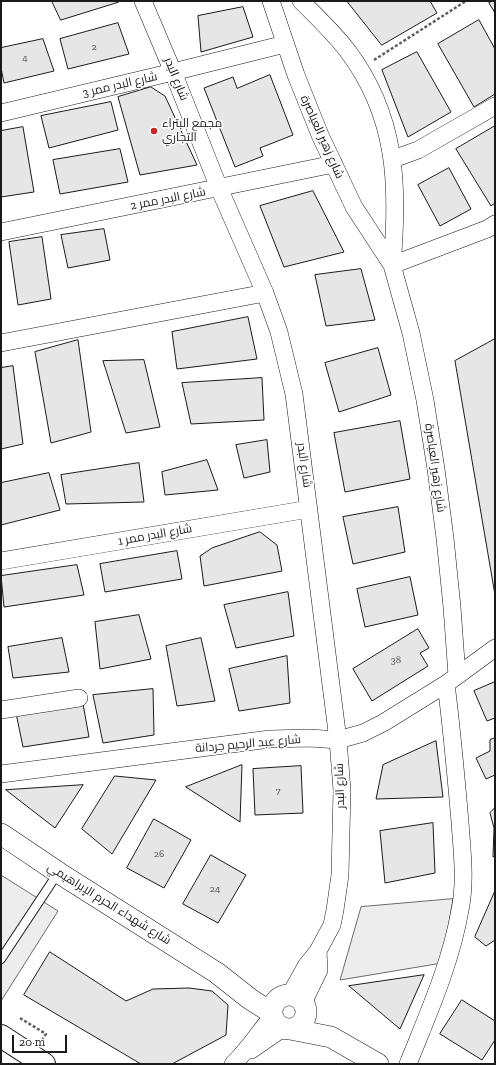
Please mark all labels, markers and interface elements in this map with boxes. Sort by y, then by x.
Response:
house number: 2 [91,41,97,53]
house number: 4 [22,52,28,64]
street label: شارع البدر [161,55,191,103]
street label: شارع البدر ممر 3 [81,69,159,101]
street label: شارع زهير العياصرة [297,93,347,181]
place label: مجمع البتراء التجاري [162,117,222,145]
marker: مجمع البتراء التجاري [149,126,159,136]
street label: شارع البدر ممر 2 [129,185,207,213]
street label: شارع زهير العياصرة [422,423,448,513]
street label: شارع البدر [294,441,314,489]
street label: شارع البدر ممر 1 [117,521,193,549]
house number: 38 [391,654,401,666]
street label: شارع عبد الرحيم جردانة [195,732,301,756]
street label: شارع البدر [332,763,348,809]
house number: 7 [276,785,280,797]
house number: 26 [154,848,164,860]
street label: شارع شهداء الحرم الإبراهيمي [45,860,173,948]
house number: 24 [210,883,220,895]
scale bar [14,1027,69,1053]
text: 20 m [19,1035,45,1049]

